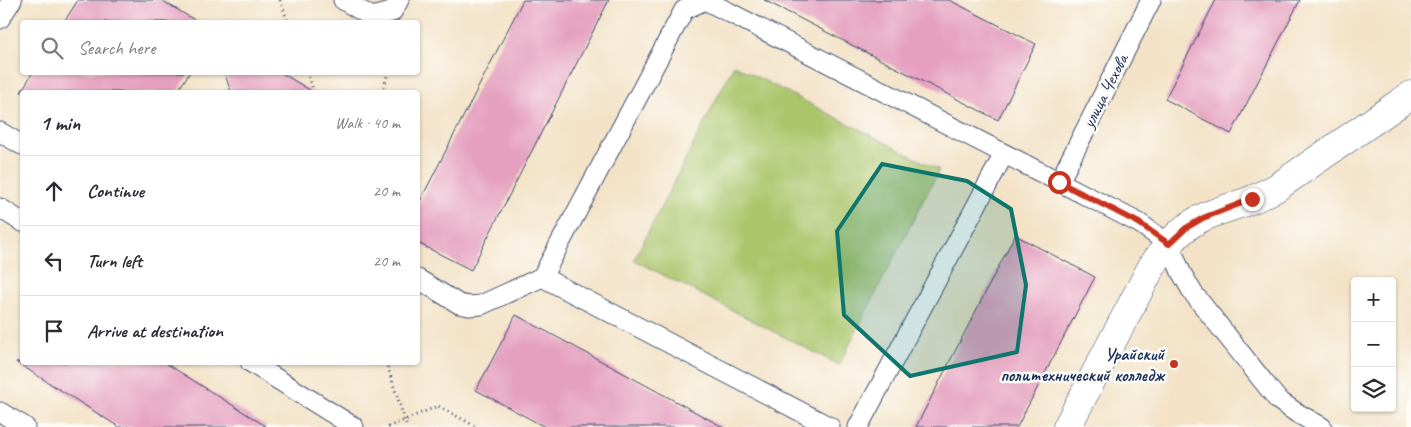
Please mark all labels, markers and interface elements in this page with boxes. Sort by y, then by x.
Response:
search box [20,20,420,75]
icon: search [38,34,66,62]
text: Search here [78,36,155,60]
street label: улица Чехова [1077,49,1134,132]
text: 1 min [40,110,80,136]
text: Walk · 40 m [335,113,400,133]
route start [1048,171,1071,194]
icon: ahead [40,177,68,205]
text: Continue [87,179,144,203]
text: 20 m [373,181,400,201]
route end [1241,188,1264,211]
icon: left [40,247,68,275]
text: Turn left [87,249,142,273]
text: 20 m [373,251,400,271]
map controls [1351,277,1396,412]
button: + [1351,277,1396,322]
icon: arrive [40,317,68,345]
text: Arrive at destination [87,319,223,343]
button: − [1351,322,1396,367]
place label: Урайский политехнический колледж [1000,343,1166,386]
marker: Урайский политехнический колледж [1168,358,1180,370]
button: layers [1351,367,1396,412]

